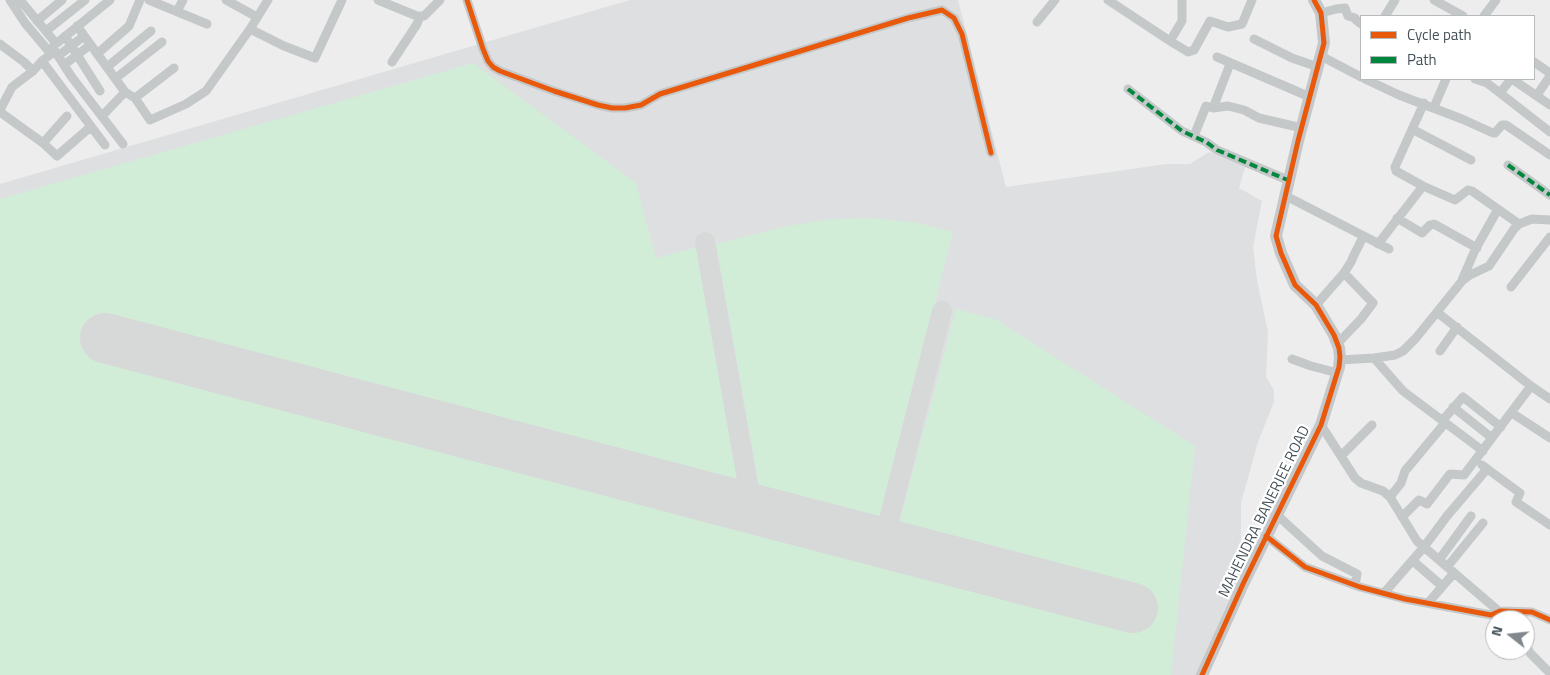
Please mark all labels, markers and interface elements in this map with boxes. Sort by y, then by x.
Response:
legend [1360,15,1535,80]
text: Cycle path [1407,23,1472,46]
text: Path [1407,48,1437,71]
street label: MAHENDRA BANERJEE ROAD [1216,423,1314,601]
north arrow [1485,610,1535,660]
text: N [1485,623,1507,639]

